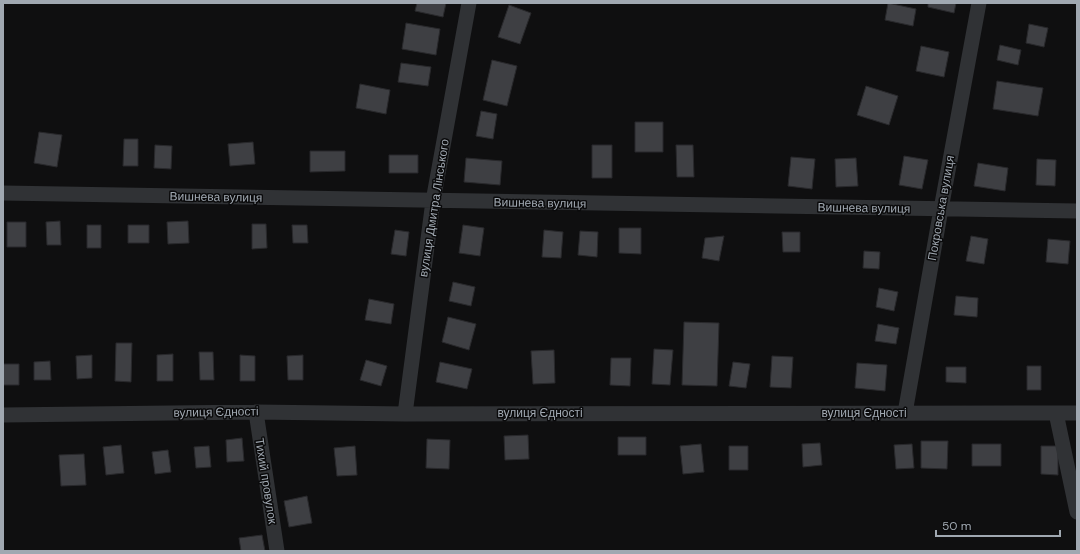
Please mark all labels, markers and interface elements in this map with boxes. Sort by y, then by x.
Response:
street label: вулиця Дмитра Лінського [415,138,453,278]
street label: Покровська вулиця [924,154,958,262]
street label: Вишнева вулиця [170,188,262,206]
street label: Вишнева вулиця [494,194,586,212]
street label: Вишнева вулиця [818,199,910,217]
street label: вулиця Єдності [173,403,259,421]
street label: вулиця Єдності [497,405,583,421]
street label: вулиця Єдності [821,405,907,421]
street label: Тихий провулок [251,437,281,526]
scale bar [936,512,1060,538]
text: 50 m [942,518,971,534]

